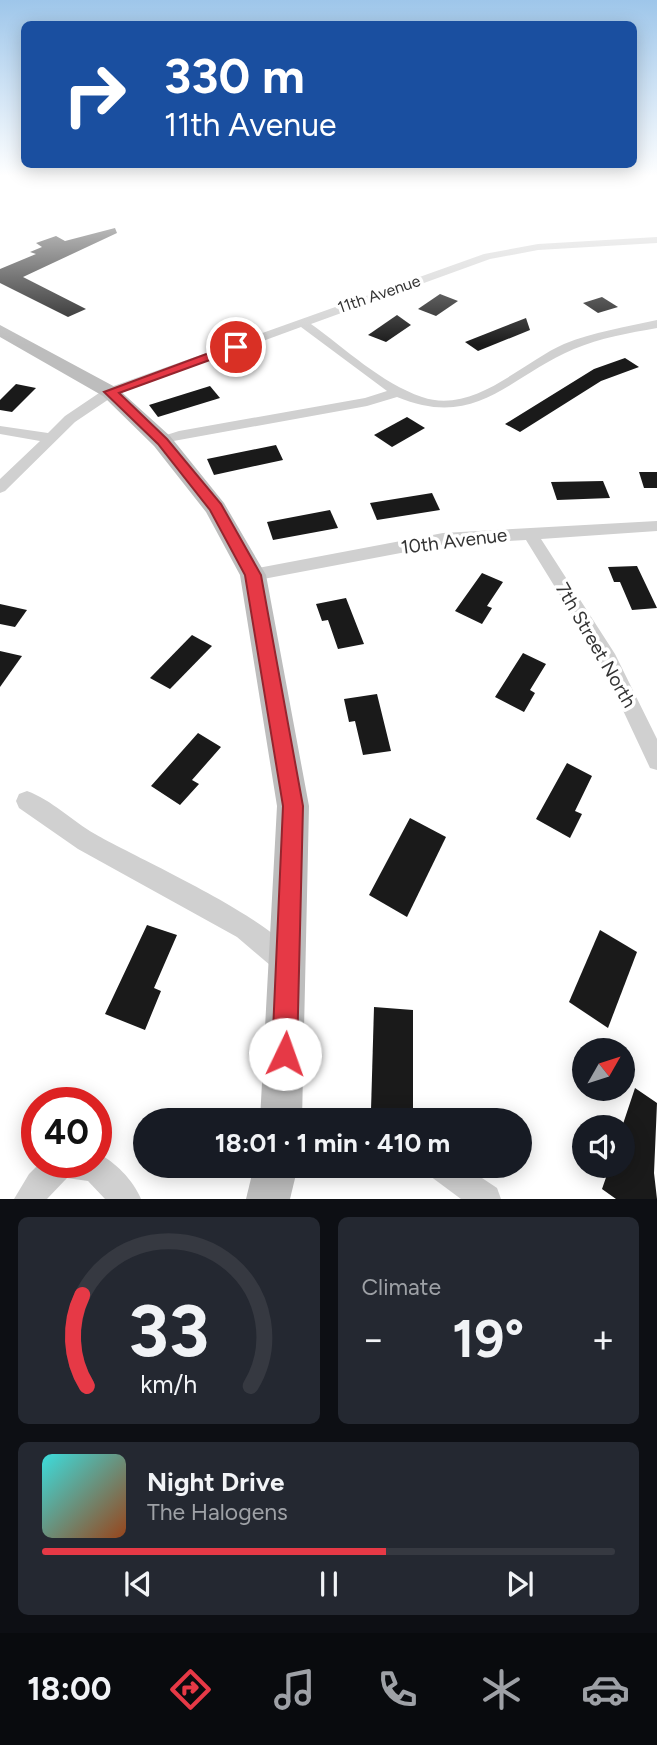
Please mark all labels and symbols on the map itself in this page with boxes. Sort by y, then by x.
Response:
street label: 11th Avenue [335,271,423,317]
pin [206,317,266,377]
street label: 10th Avenue [400,523,508,559]
street label: 7th Street North [551,578,641,712]
position arrow [248,1017,322,1091]
north arrow [572,1038,635,1101]
speed limit sign: 40 [21,1087,112,1178]

